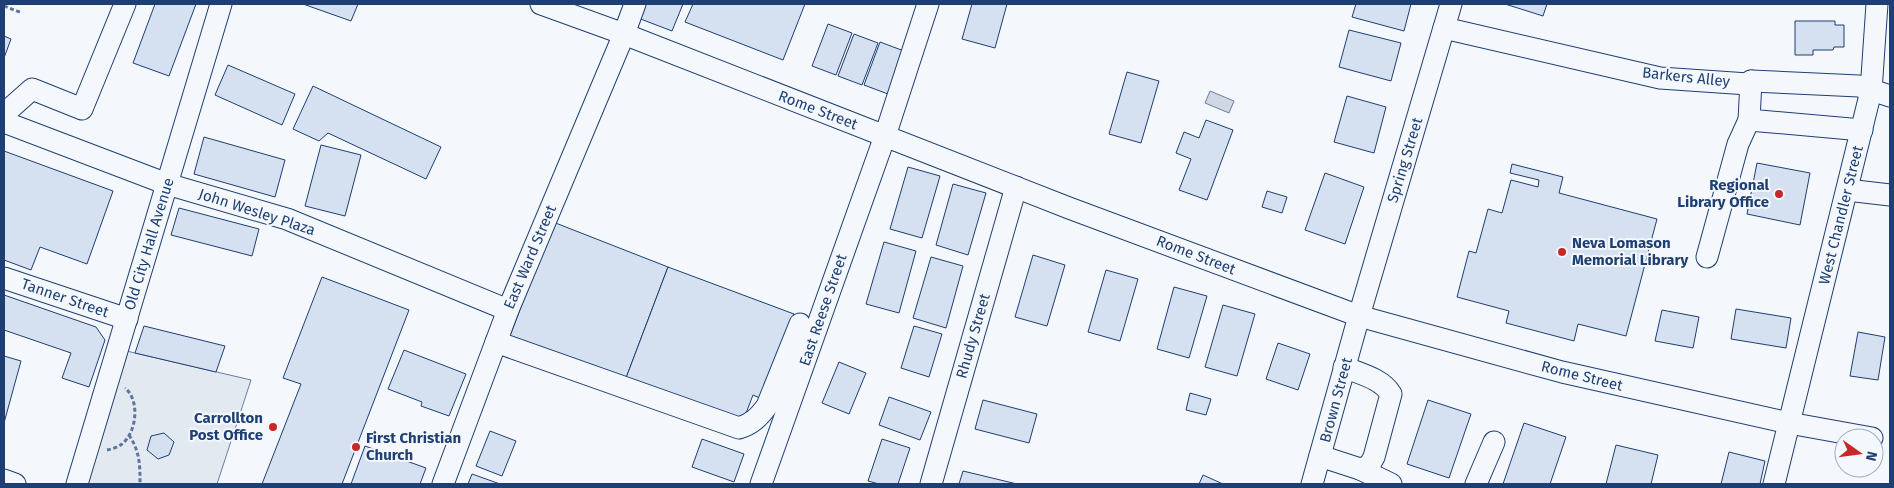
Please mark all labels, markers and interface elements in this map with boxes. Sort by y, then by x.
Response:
street label: Barkers Alley [1641,63,1731,91]
street label: Rome Street [776,87,861,134]
street label: Spring Street [1383,115,1427,205]
street label: West Chandler Street [1815,143,1867,286]
street label: Old City Hall Avenue [120,176,178,312]
place label: Regional Library Office [1677,176,1770,211]
street label: John Wesley Plaza [196,185,318,239]
marker: Regional Library Office [1773,188,1785,200]
street label: East Ward Street [500,202,560,312]
street label: Rome Street [1154,232,1239,279]
place label: Neva Lomason Memorial Library [1572,234,1688,269]
marker: Neva Lomason Memorial Library [1556,246,1568,258]
street label: East Reese Street [795,251,851,368]
street label: Tanner Street [19,275,112,322]
street label: Rhudy Street [952,291,994,381]
street label: Brown Street [1316,355,1356,445]
street label: Rome Street [1539,357,1625,395]
place label: Carrollton Post Office [189,409,263,444]
marker: Carrollton Post Office [267,421,279,433]
north arrow [1834,428,1884,478]
place label: First Christian Church [366,429,461,464]
marker: First Christian Church [350,441,362,453]
text: N [1862,449,1881,463]

